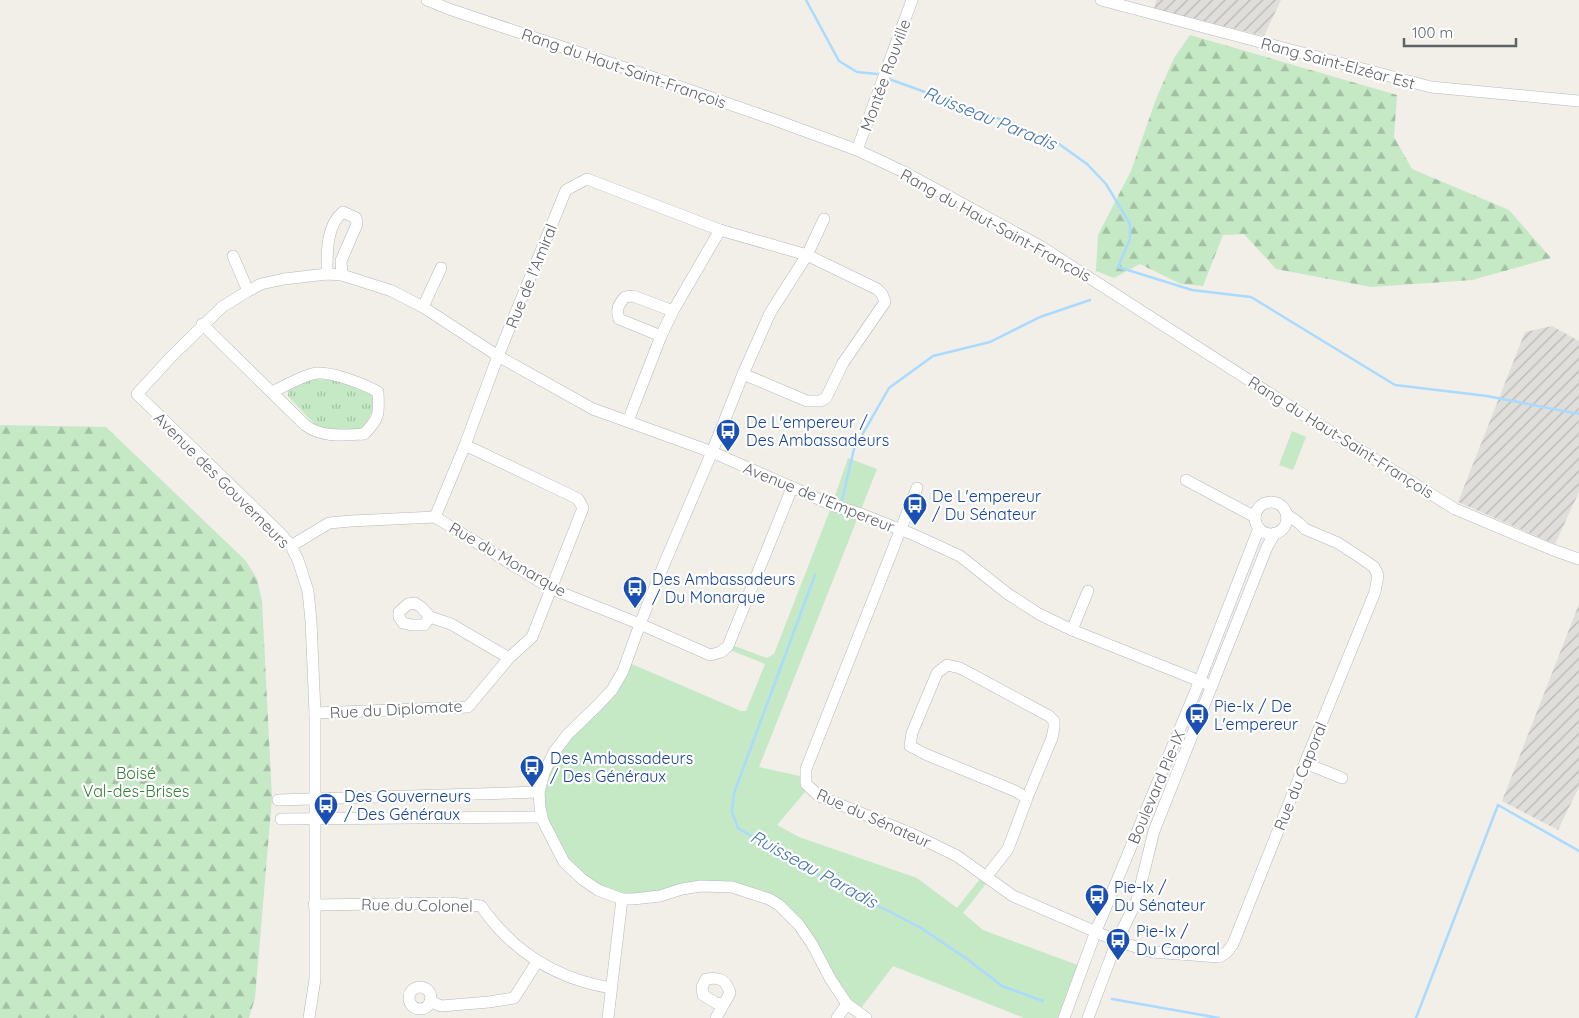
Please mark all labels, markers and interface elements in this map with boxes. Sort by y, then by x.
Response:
scale bar [1404,15,1516,47]
street label: Montée Rouville [856,16,914,134]
text: 100 m [1412,23,1453,42]
street label: Rang du Haut-Saint-François [519,24,729,112]
street label: Rang Saint-Elzéar Est [1259,33,1417,93]
water label: Ruisseau Paradis [920,81,1061,156]
street label: Rang du Haut-Saint-François [897,164,1095,286]
street label: Rue de l'Amiral [501,221,561,331]
street label: Rang du Haut-Saint-François [1245,372,1437,502]
street label: Avenue des Gouverneurs [150,408,294,552]
place label: De L'empereur / Des Ambassadeurs [746,412,889,450]
bus stop icon: De L'empereur / Des Ambassadeurs [715,418,741,452]
street label: Avenue de l'Empereur [740,457,898,537]
place label: De L'empereur / Du Sénateur [932,486,1041,524]
bus stop icon: De L'empereur / Du Sénateur [902,492,928,526]
street label: Rue du Monarque [446,517,570,601]
place label: Des Ambassadeurs / Du Monarque [652,569,795,607]
bus stop icon: Des Ambassadeurs / Du Monarque [622,575,648,609]
street label: Rue du Diplomate [329,696,463,722]
place label: Pie-Ix / De L'empereur [1214,696,1298,734]
bus stop icon: Pie-Ix / De L'empereur [1184,702,1210,736]
street label: Rue du Caporal [1269,719,1331,833]
street label: Boulevard Pie-IX [1123,727,1189,847]
place label: Des Ambassadeurs / Des Généraux [550,748,693,786]
bus stop icon: Des Ambassadeurs / Des Généraux [519,754,545,788]
park label: Boisé Val-des-Brises [83,763,189,801]
street label: Rue du Sénateur [814,784,934,852]
place label: Des Gouverneurs / Des Généraux [344,786,471,824]
bus stop icon: Des Gouverneurs / Des Généraux [313,792,339,826]
water label: Ruisseau Paradis [747,825,883,914]
place label: Pie-Ix / Du Sénateur [1114,877,1206,915]
bus stop icon: Pie-Ix / Du Sénateur [1084,883,1110,917]
street label: Rue du Colonel [361,894,473,916]
place label: Pie-Ix / Du Caporal [1136,921,1220,959]
bus stop icon: Pie-Ix / Du Caporal [1105,927,1131,961]

